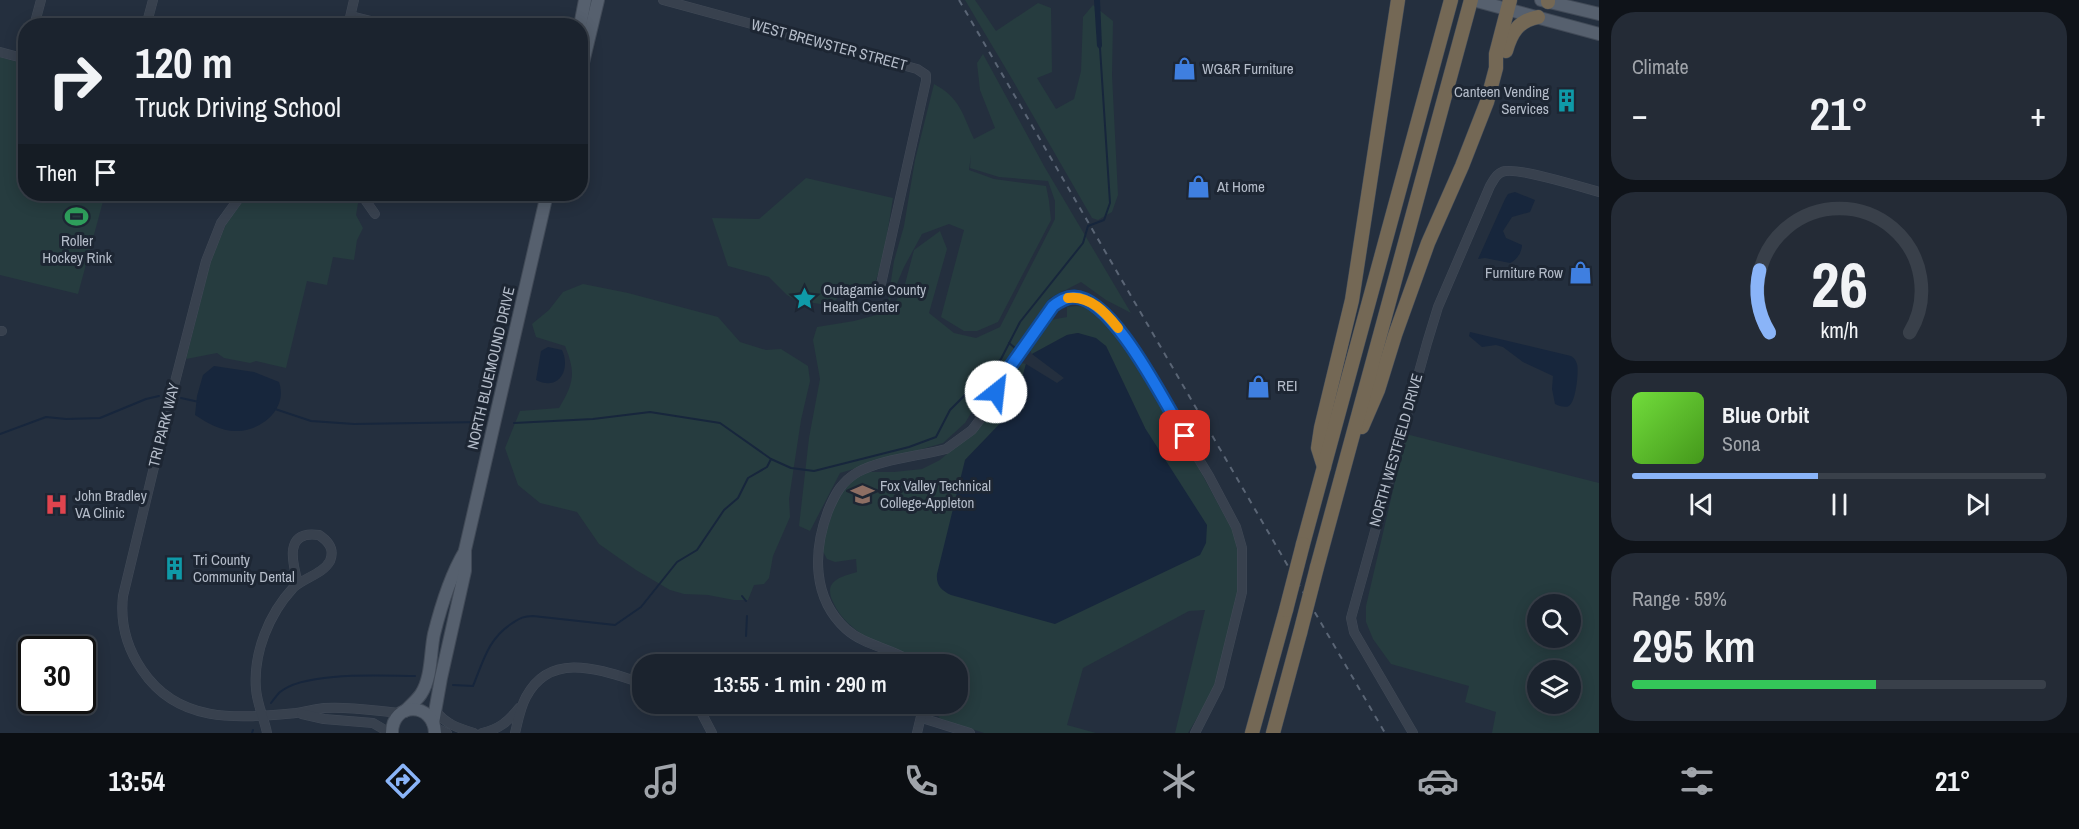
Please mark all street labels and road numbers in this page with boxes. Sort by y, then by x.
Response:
street label: WEST BREWSTER STREET [749,14,910,76]
street label: NORTH BLUEMOUND DRIVE [462,284,519,451]
street label: NORTH WESTFIELD DRIVE [1364,371,1427,529]
street label: TRI PARK WAY [143,380,184,469]

